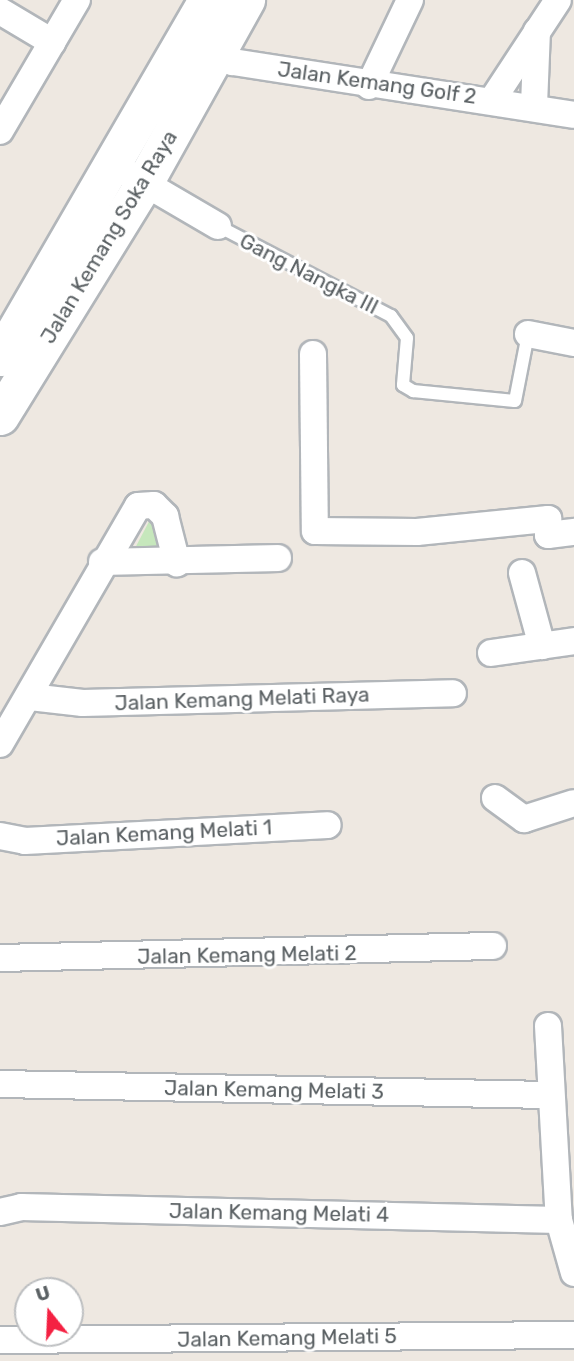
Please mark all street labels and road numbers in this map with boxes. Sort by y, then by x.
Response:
street label: Jalan Kemang Golf 2 [276,57,478,109]
street label: Jalan Kemang Soka Raya [35,126,183,348]
street label: Gang Nangka III [235,228,383,320]
street label: Jalan Kemang Melati Raya [114,682,370,716]
street label: Jalan Kemang Melati 1 [55,815,273,851]
street label: Jalan Kemang Melati 2 [137,940,357,970]
street label: Jalan Kemang Melati 3 [164,1075,384,1105]
street label: Jalan Kemang Melati 4 [169,1198,389,1228]
street label: Jalan Kemang Melati 5 [177,1323,397,1353]

